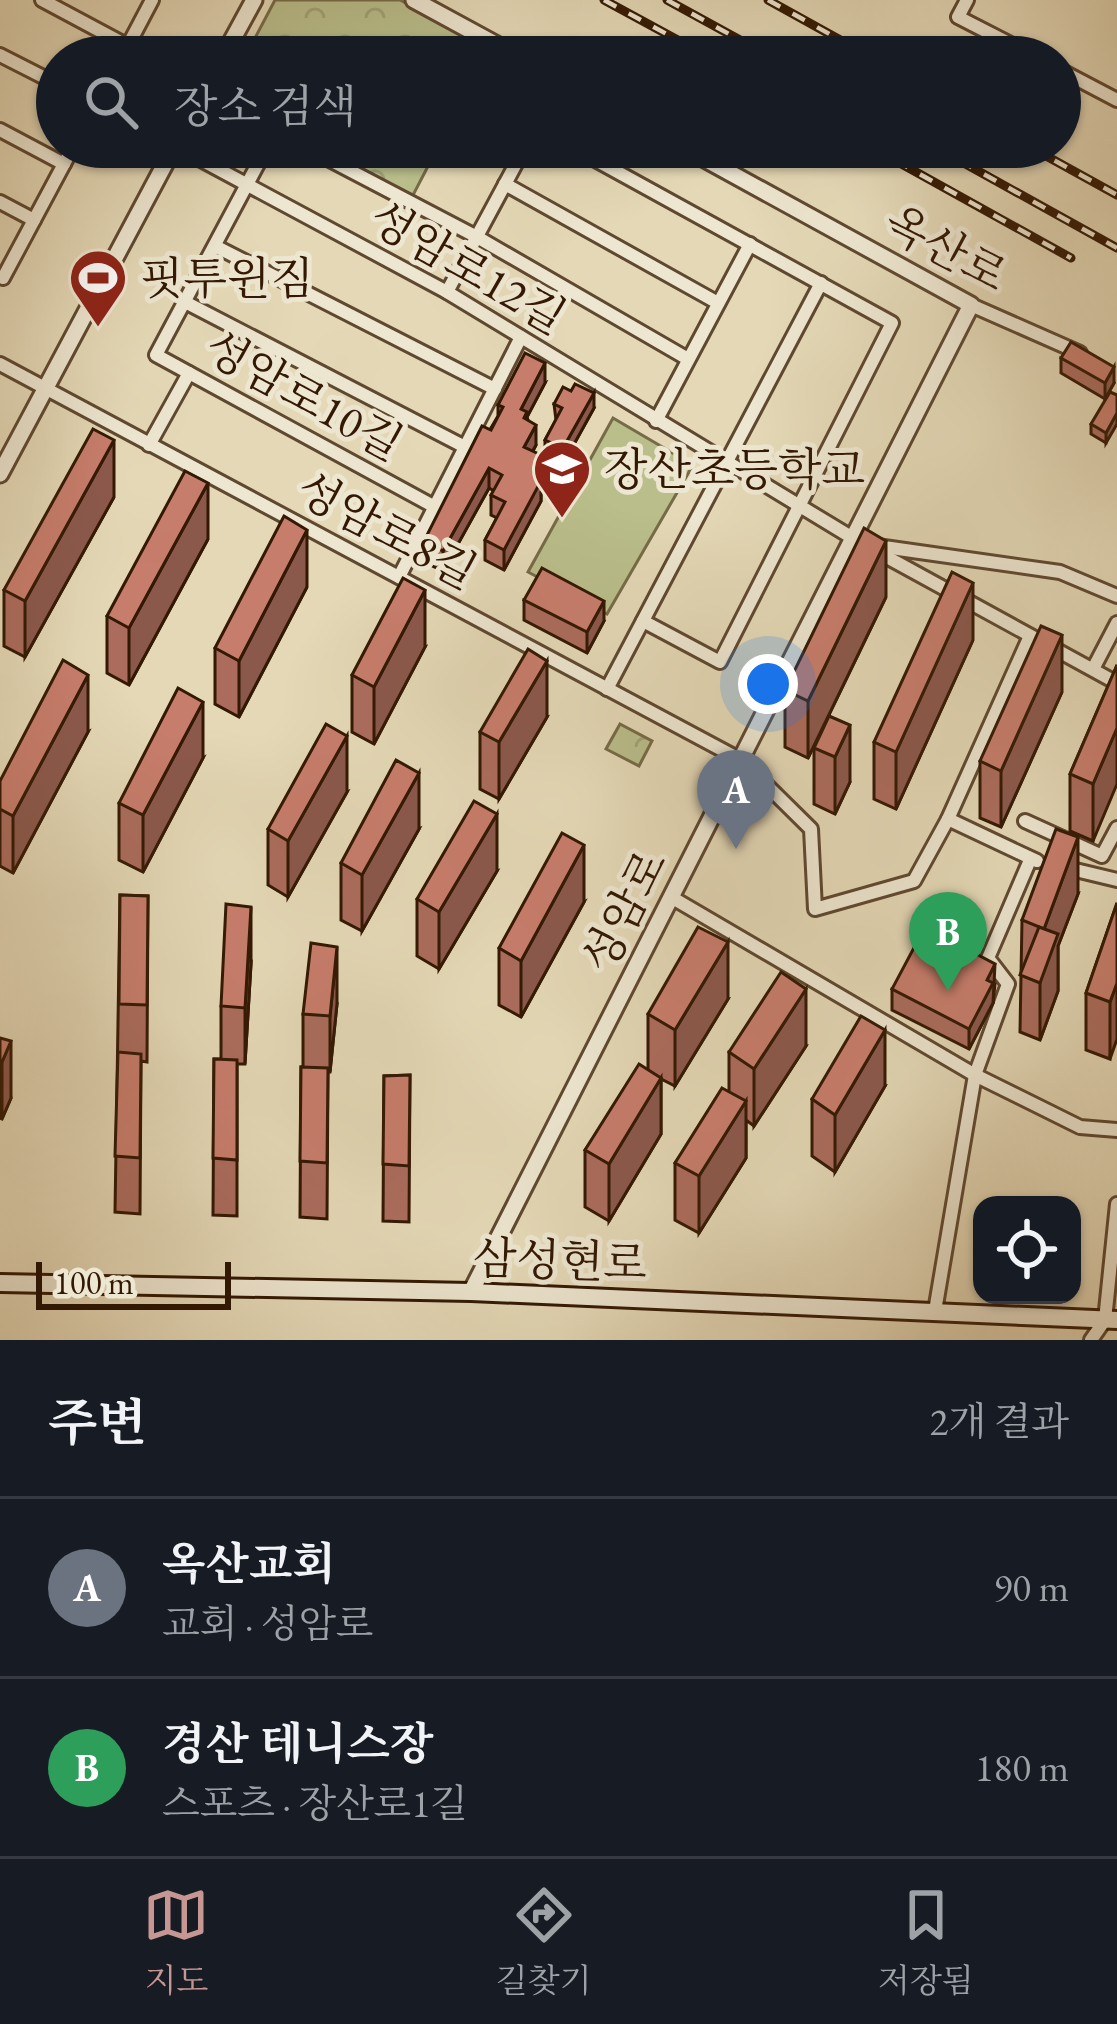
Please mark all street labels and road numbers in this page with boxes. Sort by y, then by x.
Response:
street label: 성암로12길 [359,188,577,346]
street label: 옥산로 [875,192,1017,304]
street label: 성암로10길 [195,317,413,473]
street label: 성암로8길 [287,459,487,601]
street label: 성암로 [569,840,679,982]
street label: 삼성현로 [472,1228,648,1292]

